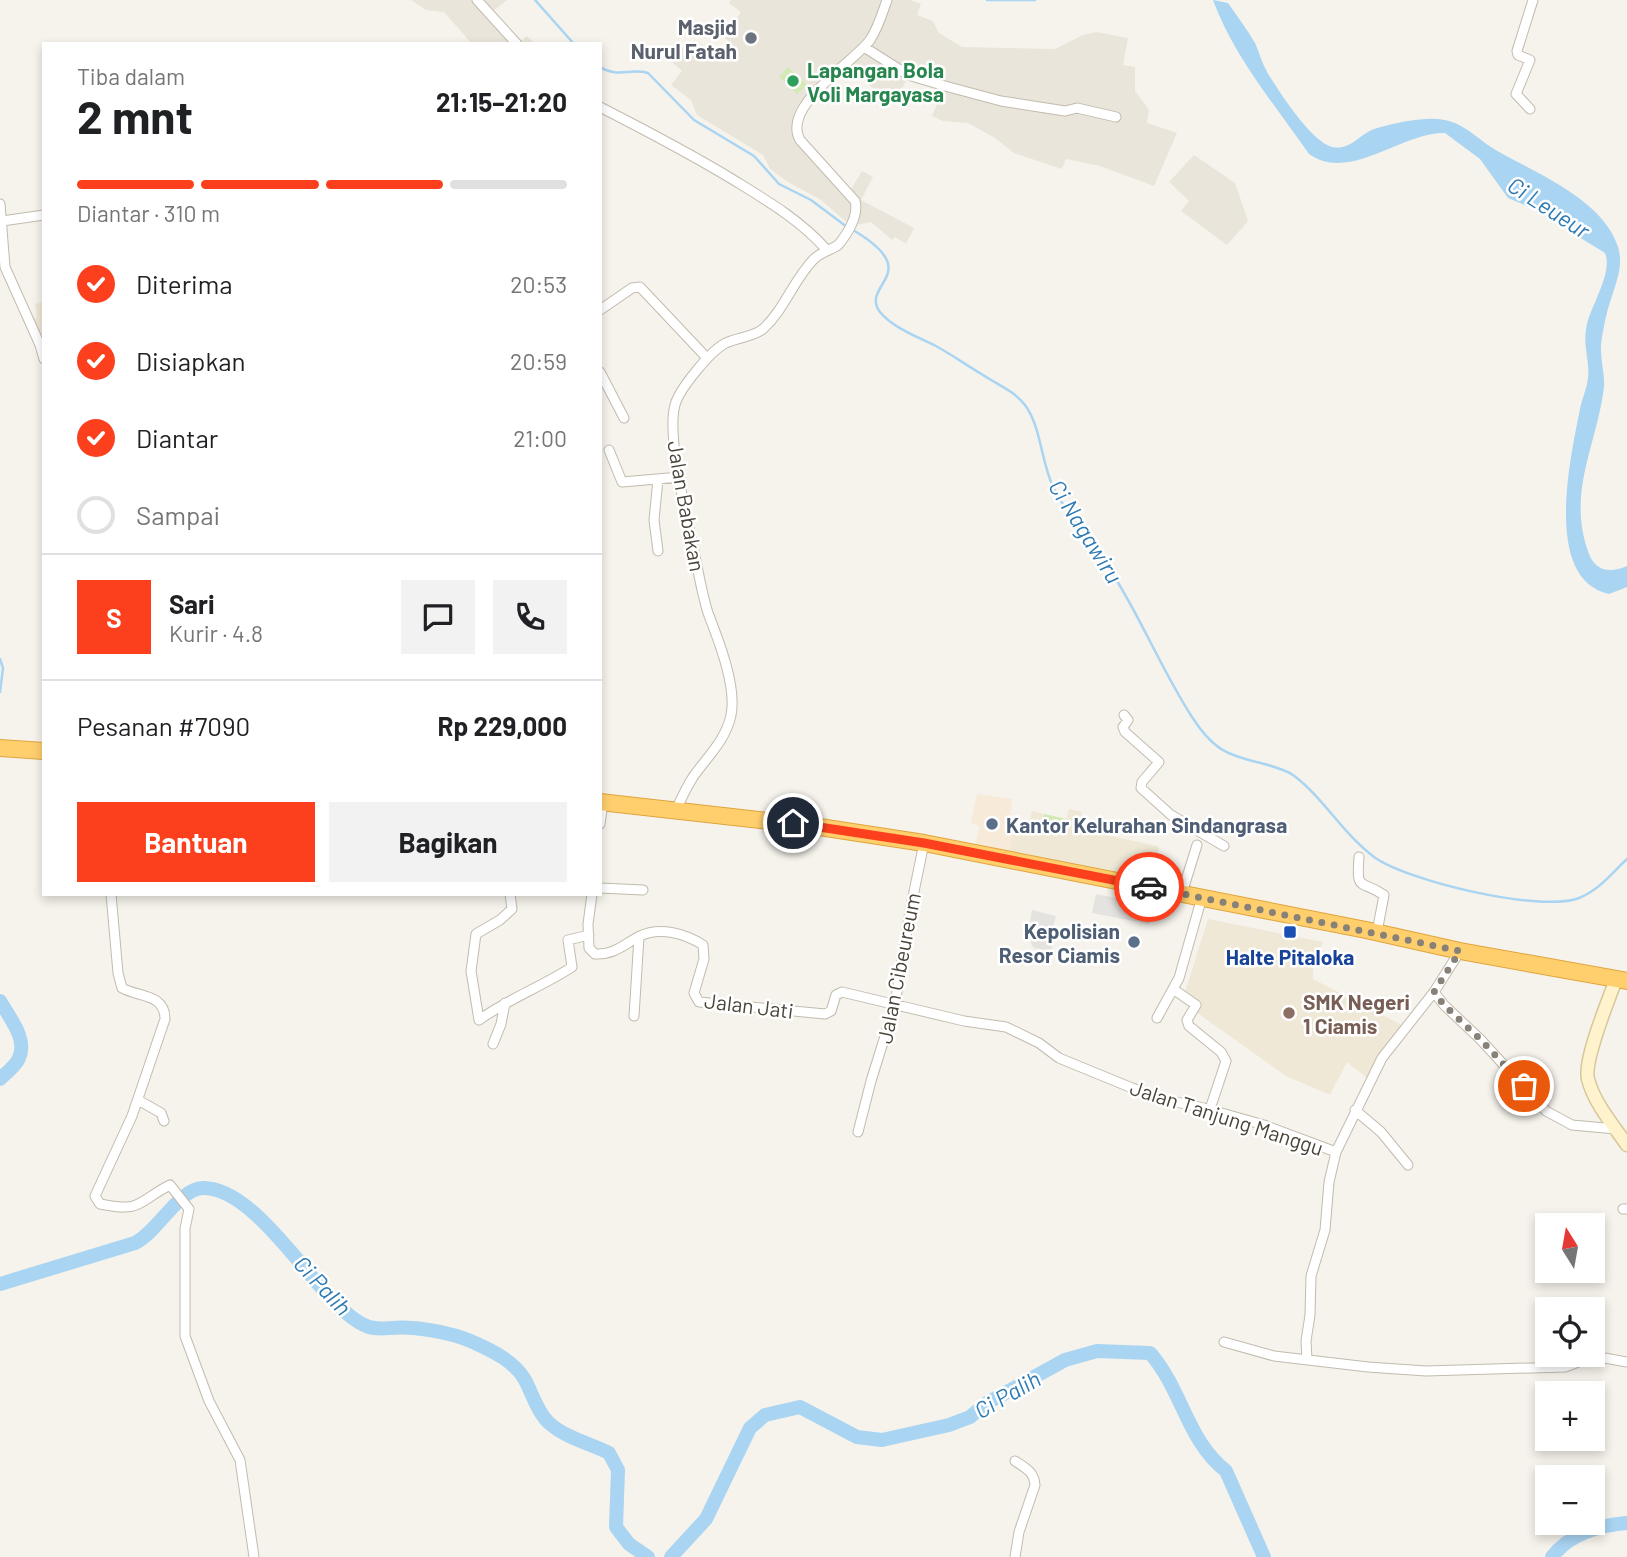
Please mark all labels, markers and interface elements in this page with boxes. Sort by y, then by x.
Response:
place label: Masjid Nurul Fatah [631,14,737,63]
marker: Masjid Nurul Fatah [743,30,759,46]
place label: Lapangan Bola Voli Margayasa [807,57,944,106]
text: Tiba dalam [77,62,185,90]
marker: Lapangan Bola Voli Margayasa [785,73,801,89]
text: 21:15–21:20 [436,86,567,117]
text: 2 mnt [77,88,193,143]
water label: Ci Leueur [1503,170,1596,244]
text: Diantar · 310 m [77,199,220,227]
icon: check [77,265,115,303]
text: Diterima [136,268,233,299]
text: 20:53 [510,270,567,298]
icon: check [77,342,115,380]
text: Disiapkan [136,345,246,376]
text: 20:59 [510,347,567,375]
icon: check [77,419,115,457]
text: Diantar [136,422,218,453]
text: 21:00 [513,424,567,452]
street label: Jalan Babakan [663,439,711,573]
water label: Ci Nagawiru [1043,474,1129,588]
text: Sampai [136,499,220,530]
button: chat [401,580,475,654]
button: phone [493,580,567,654]
text: Sari [169,588,215,619]
text: S [106,602,122,633]
text: Kurir · 4.8 [169,619,263,647]
text: Pesanan #7090 [77,710,250,741]
text: Rp 229,000 [437,710,567,741]
pin [763,793,823,853]
button: Bantuan [77,802,315,882]
button: Bagikan [329,802,567,882]
icon: home [774,804,812,842]
place label: Kantor Kelurahan Sindangrasa [1006,812,1287,837]
marker: Kantor Kelurahan Sindangrasa [984,816,1000,832]
courier [1114,852,1184,922]
icon: car [1130,868,1168,906]
street label: Jalan Cibeureum [871,890,925,1046]
place label: Kepolisian Resor Ciamis [999,918,1120,967]
marker: Halte Pitaloka [1282,924,1298,940]
marker: Kepolisian Resor Ciamis [1126,934,1142,950]
place label: Halte Pitaloka [1226,944,1354,969]
street label: Jalan Jati [703,987,795,1023]
place label: SMK Negeri 1 Ciamis [1303,989,1410,1038]
marker: SMK Negeri 1 Ciamis [1281,1005,1297,1021]
pin [1494,1056,1554,1116]
icon: bag [1505,1067,1543,1105]
street label: Jalan Tanjung Manggu [1127,1074,1327,1160]
north arrow [1535,1213,1605,1283]
map controls [1535,1213,1605,1535]
water label: Ci Palih [288,1249,358,1321]
button: locate [1535,1297,1605,1367]
water label: Ci Palih [969,1364,1045,1424]
button: + [1535,1381,1605,1451]
button: − [1535,1465,1605,1535]

